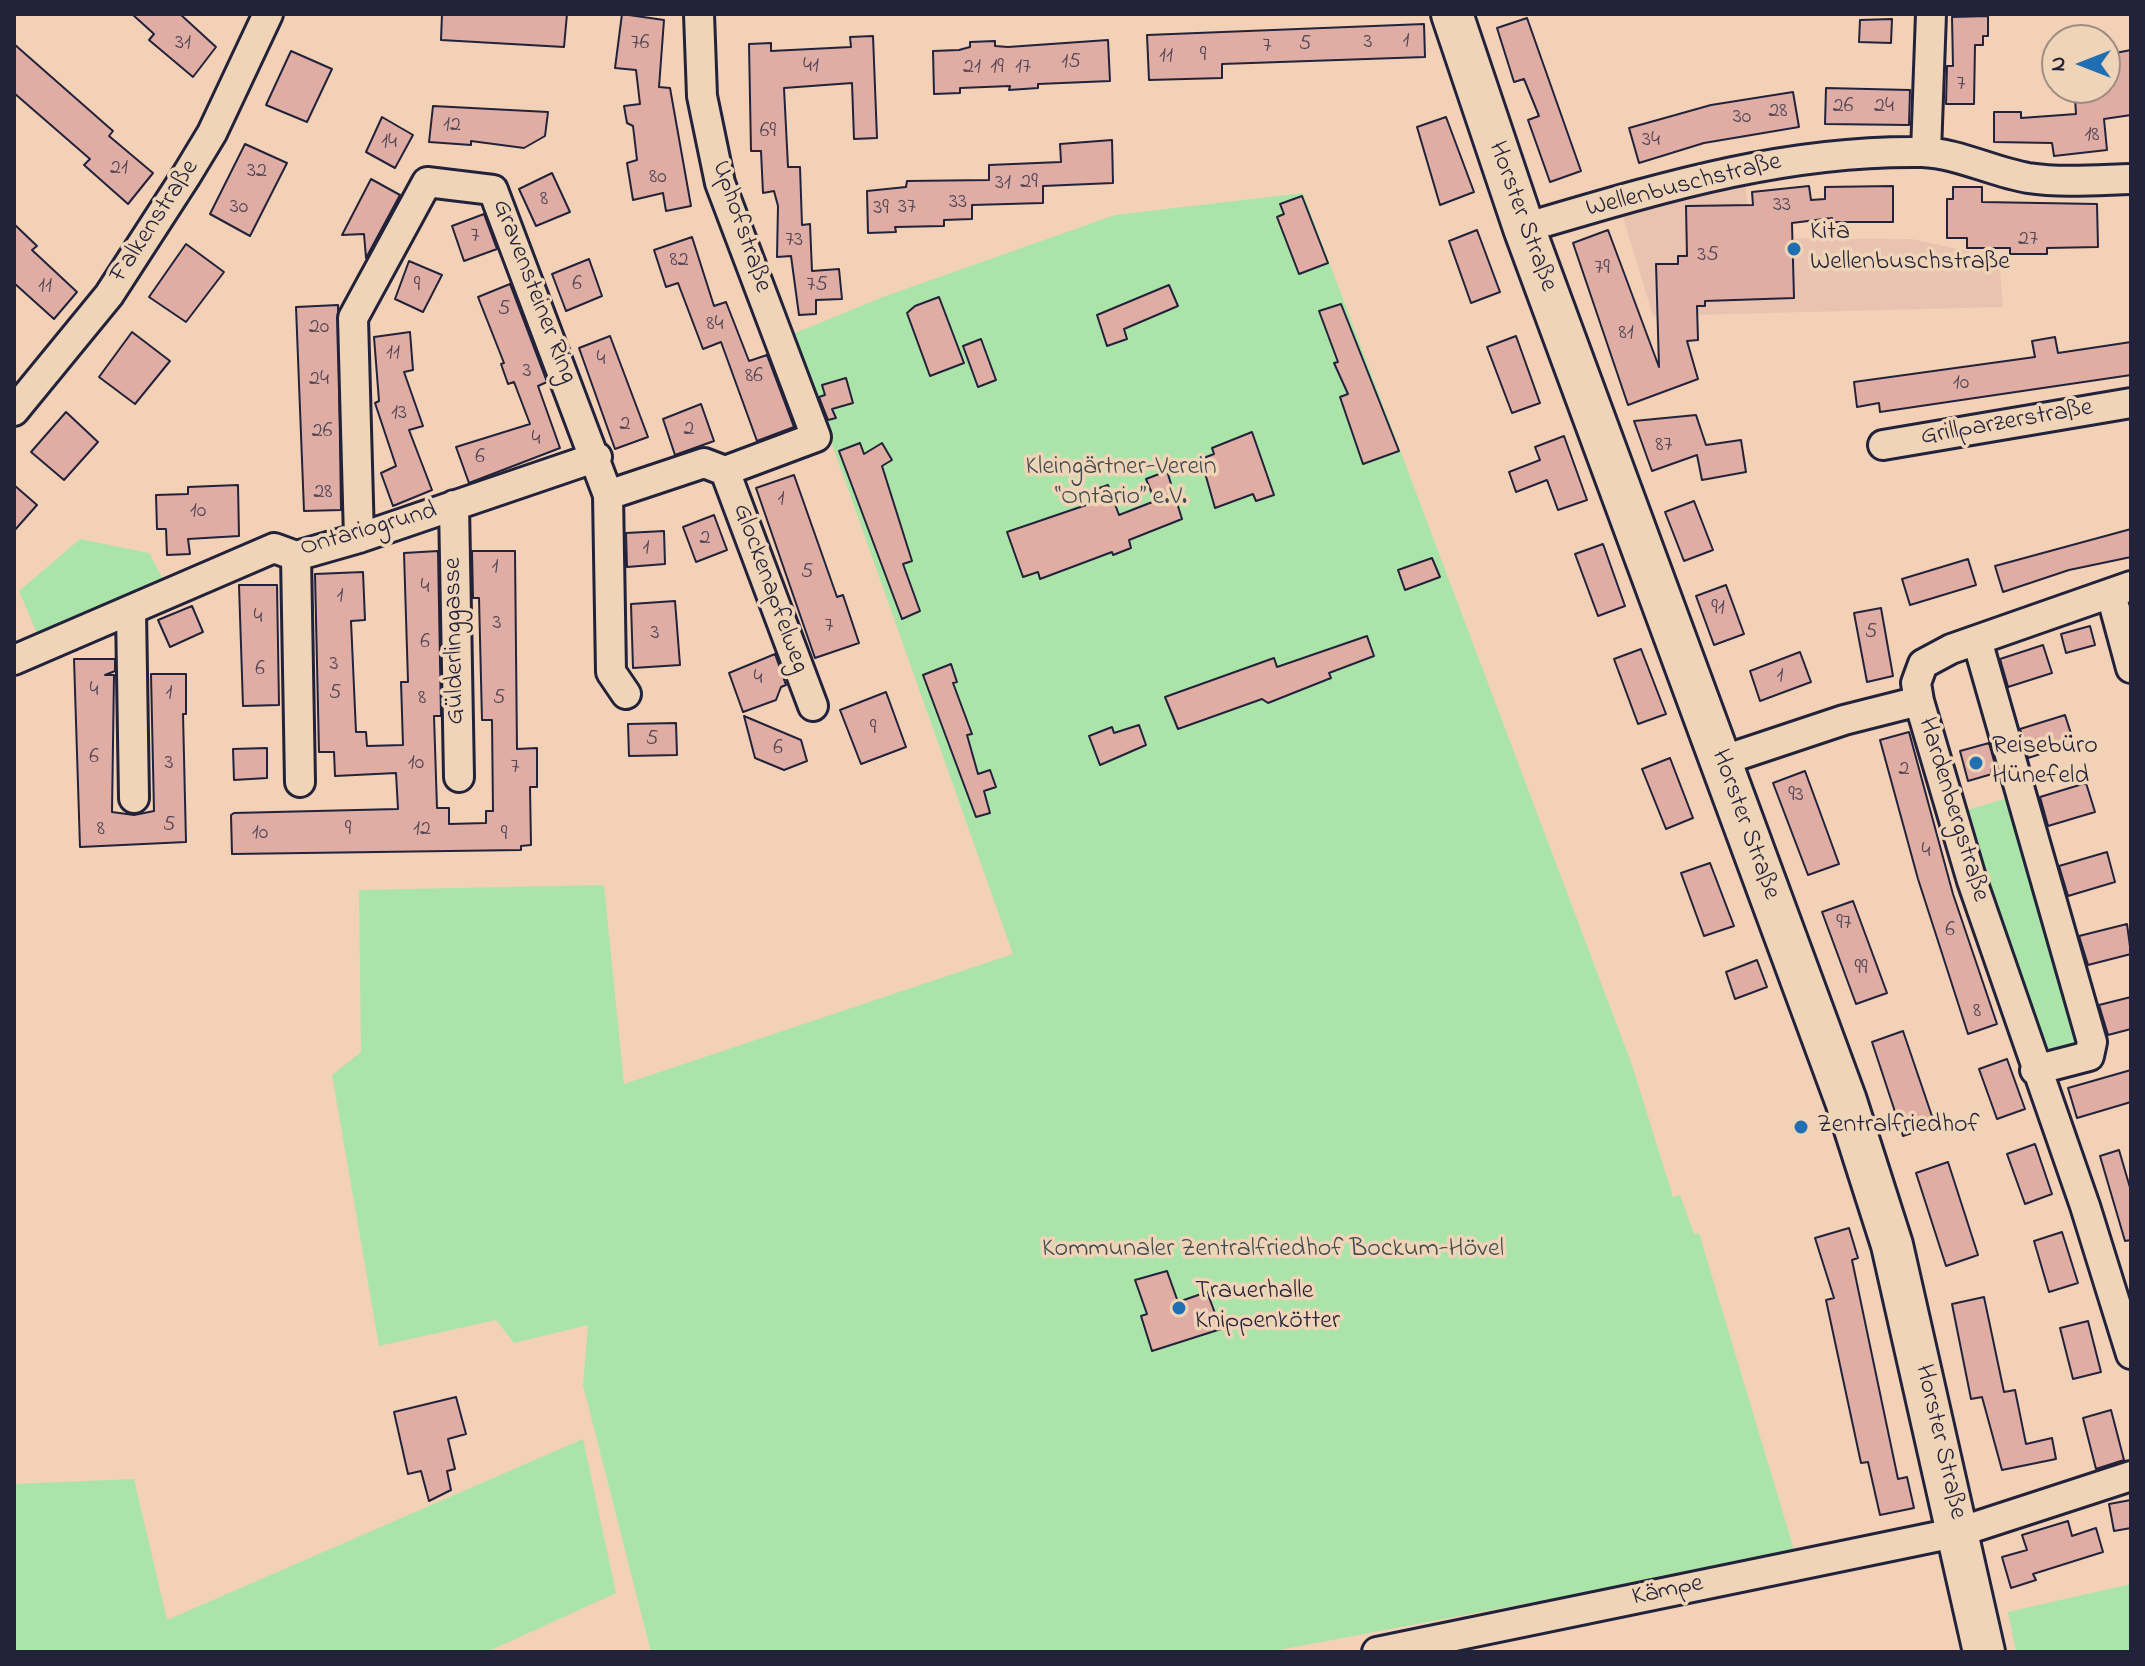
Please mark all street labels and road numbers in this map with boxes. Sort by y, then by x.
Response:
street label: Horster Straße [1479,138,1563,296]
street label: Wellenbuschstraße [1583,148,1785,226]
street label: Falkenstraße [105,155,207,289]
street label: Uphofstraße [703,157,777,297]
street label: Gravensteiner Ring [484,196,582,388]
street label: Grillparzerstraße [1919,394,2095,454]
street label: Ontariogrund [297,497,441,565]
street label: Glockenapfelweg [724,500,814,678]
street label: Gülderlinggasse [439,557,473,725]
street label: Hardenbergstraße [1909,714,1995,906]
street label: Horster Straße [1702,746,1786,904]
street label: Horster Straße [1906,1362,1972,1522]
street label: Kämpe [1630,1569,1706,1615]

